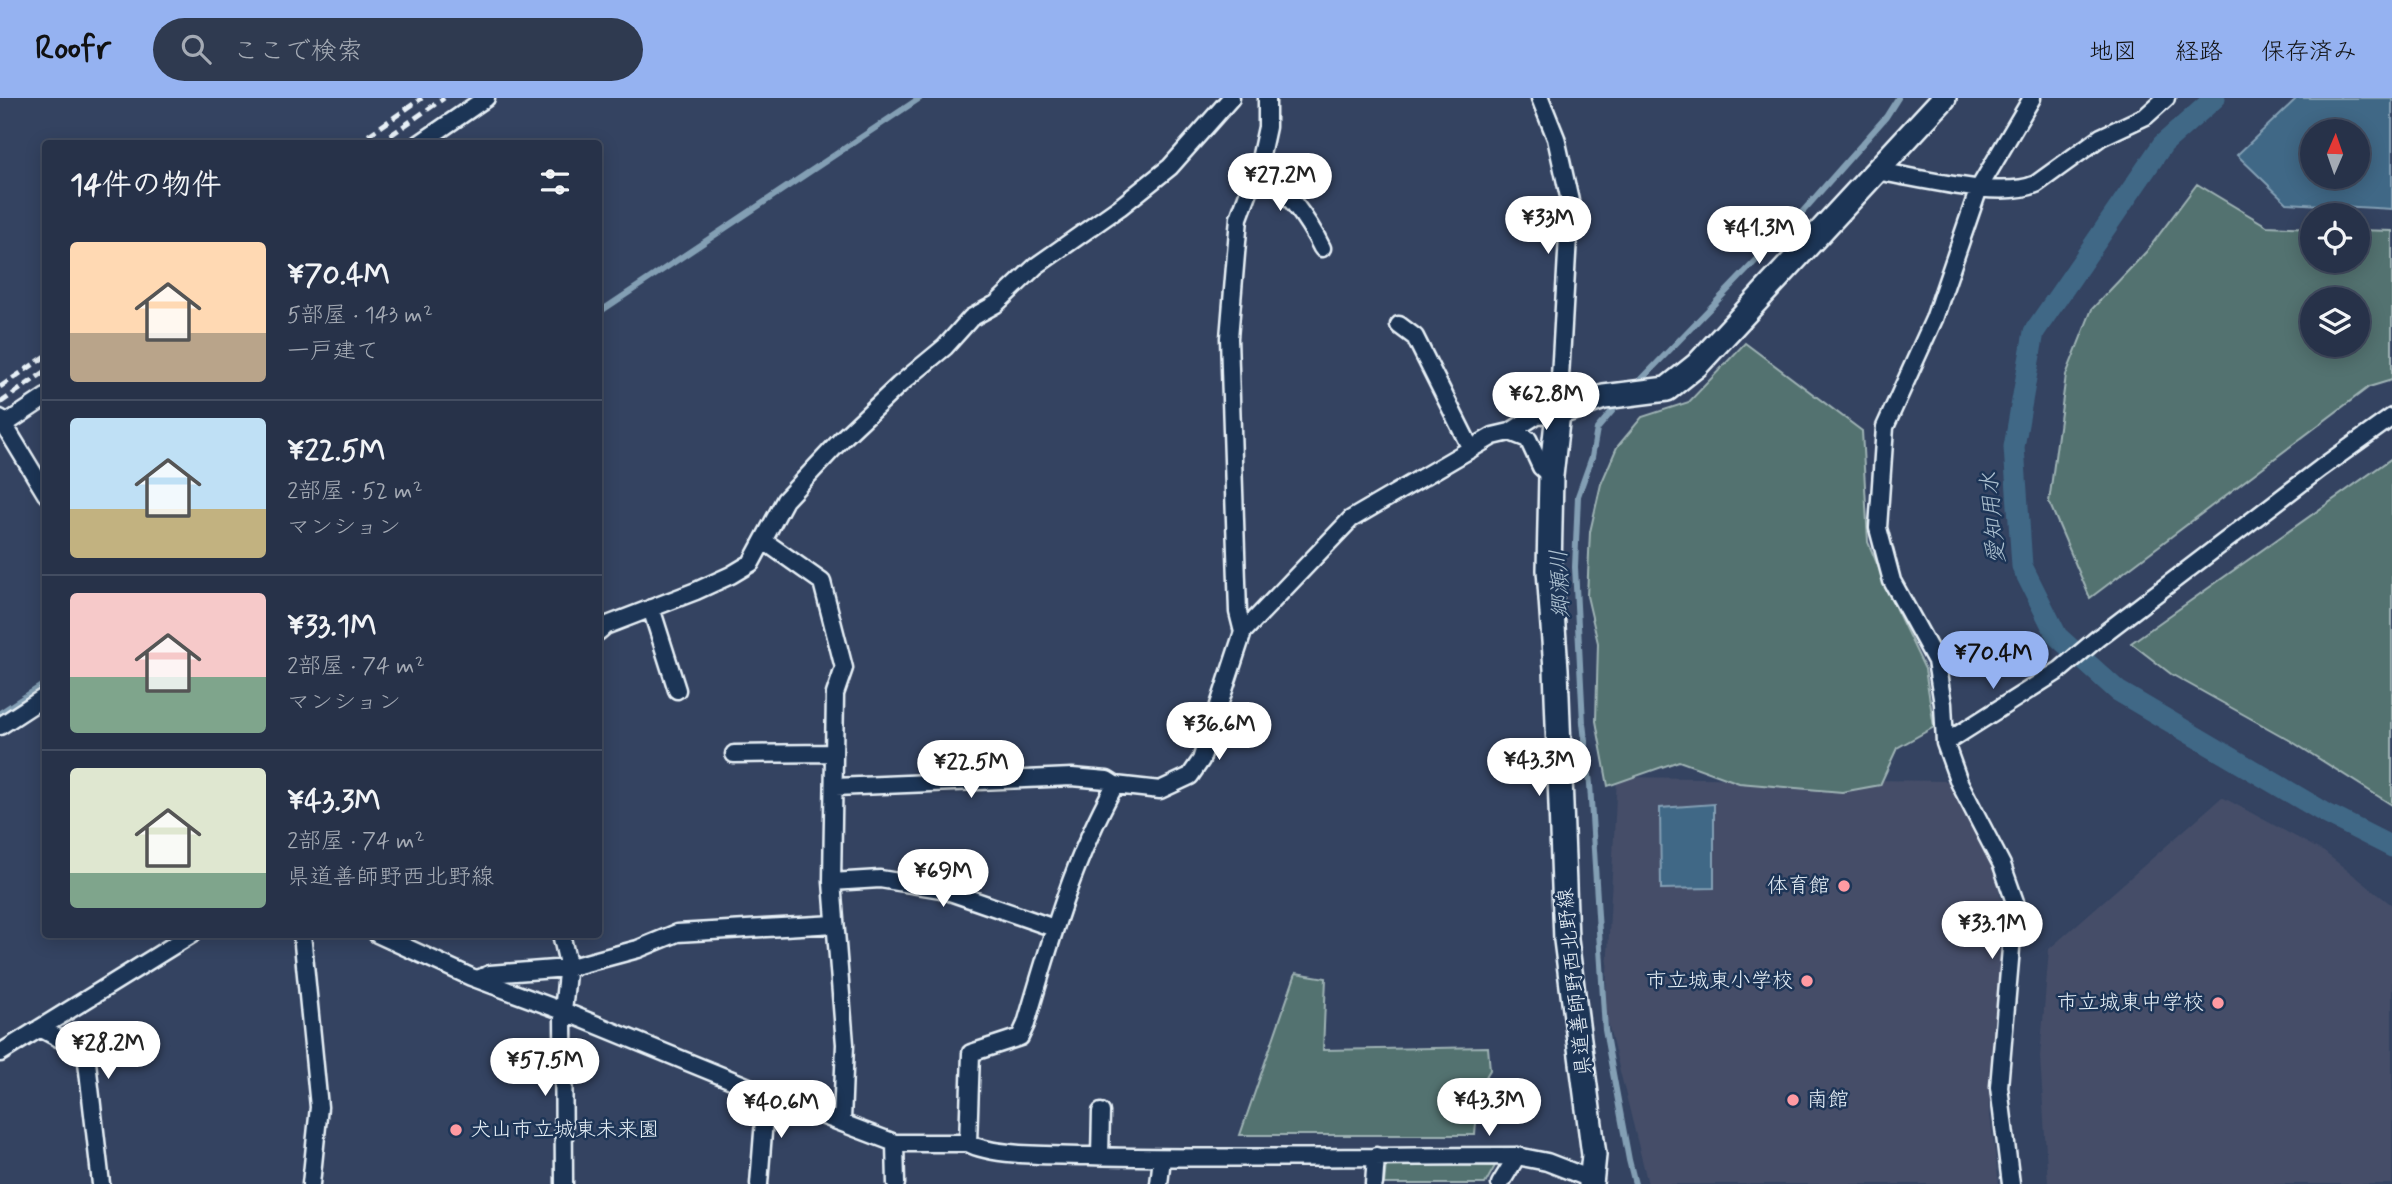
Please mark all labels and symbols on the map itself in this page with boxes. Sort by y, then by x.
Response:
north arrow [2300,119,2370,189]
pin: ¥27.2M [1223,153,1337,213]
pin: ¥33M [1507,197,1589,256]
pin: ¥41.3M [1702,206,1816,266]
pin: ¥62.8M [1489,372,1603,432]
water label: 愛知用水 [1975,471,2013,565]
water label: 郷瀬川 [1545,549,1577,619]
pin: ¥70.4M [1936,632,2050,691]
pin: ¥36.6M [1162,702,1276,762]
pin: ¥43.3M [1482,738,1596,798]
pin: ¥22.5M [914,740,1028,800]
pin: ¥69M [902,850,984,909]
place label: 体育館 [1767,872,1830,900]
marker: 体育館 [1836,878,1852,894]
street label: 県道善師野西北野線 [1551,887,1599,1077]
pin: ¥33.1M [1935,902,2049,961]
place label: 市立城東小学校 [1646,967,1793,995]
marker: 市立城東小学校 [1799,973,1815,989]
place label: 市立城東中学校 [2057,989,2204,1017]
marker: 市立城東中学校 [2210,995,2226,1011]
pin: ¥28.2M [51,1021,165,1081]
pin: ¥57.5M [488,1038,602,1098]
pin: ¥43.3M [1432,1079,1546,1138]
pin: ¥40.6M [724,1080,838,1140]
place label: 南館 [1807,1086,1849,1114]
marker: 南館 [1785,1092,1801,1108]
place label: 犬山市立城東未来園 [470,1116,659,1144]
marker: 犬山市立城東未来園 [448,1122,464,1138]

